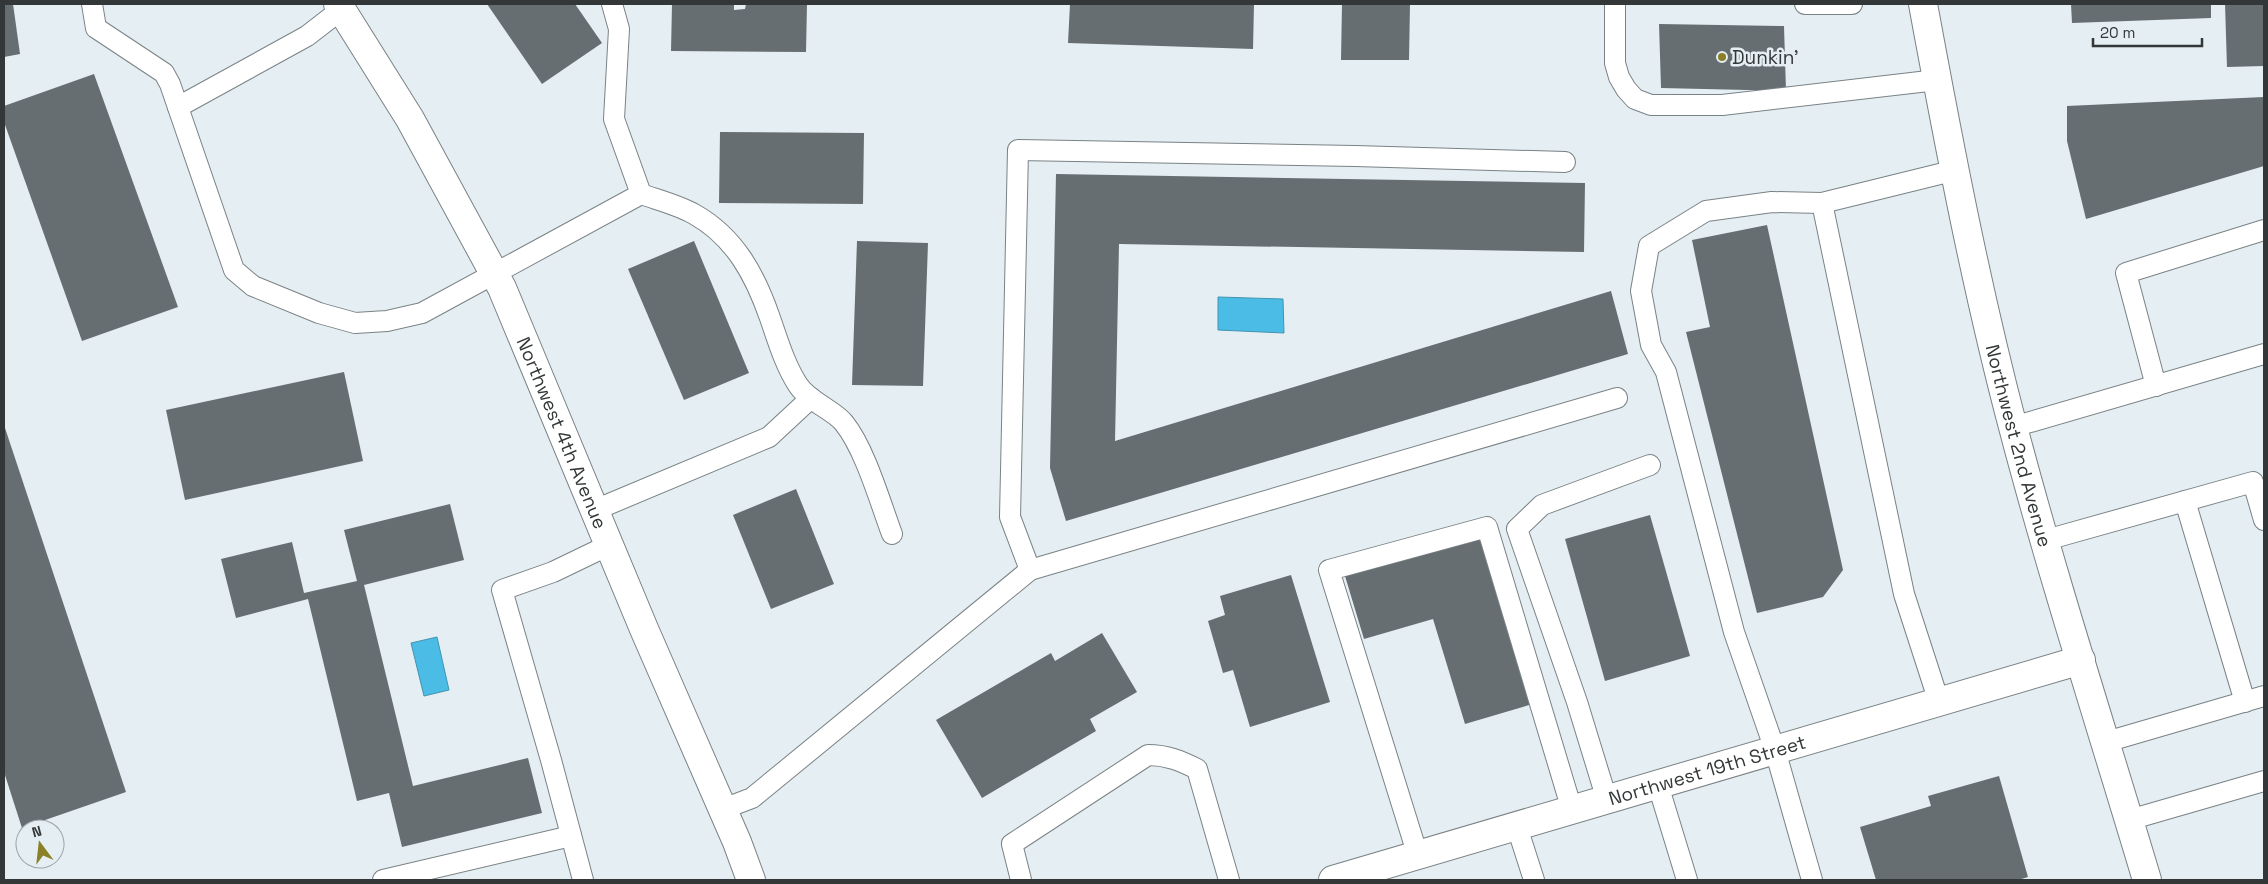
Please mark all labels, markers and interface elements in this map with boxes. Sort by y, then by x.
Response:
scale bar [2093,15,2202,47]
text: 20 m [2100,23,2135,42]
place label: Dunkin' [1732,45,1799,70]
marker: Dunkin' [1716,51,1728,63]
street label: Northwest 4th Avenue [511,333,613,533]
street label: Northwest 2nd Avenue [1980,342,2058,550]
street label: Northwest 19th Street [1606,730,1809,811]
north arrow [15,819,65,869]
text: N [30,822,44,841]

